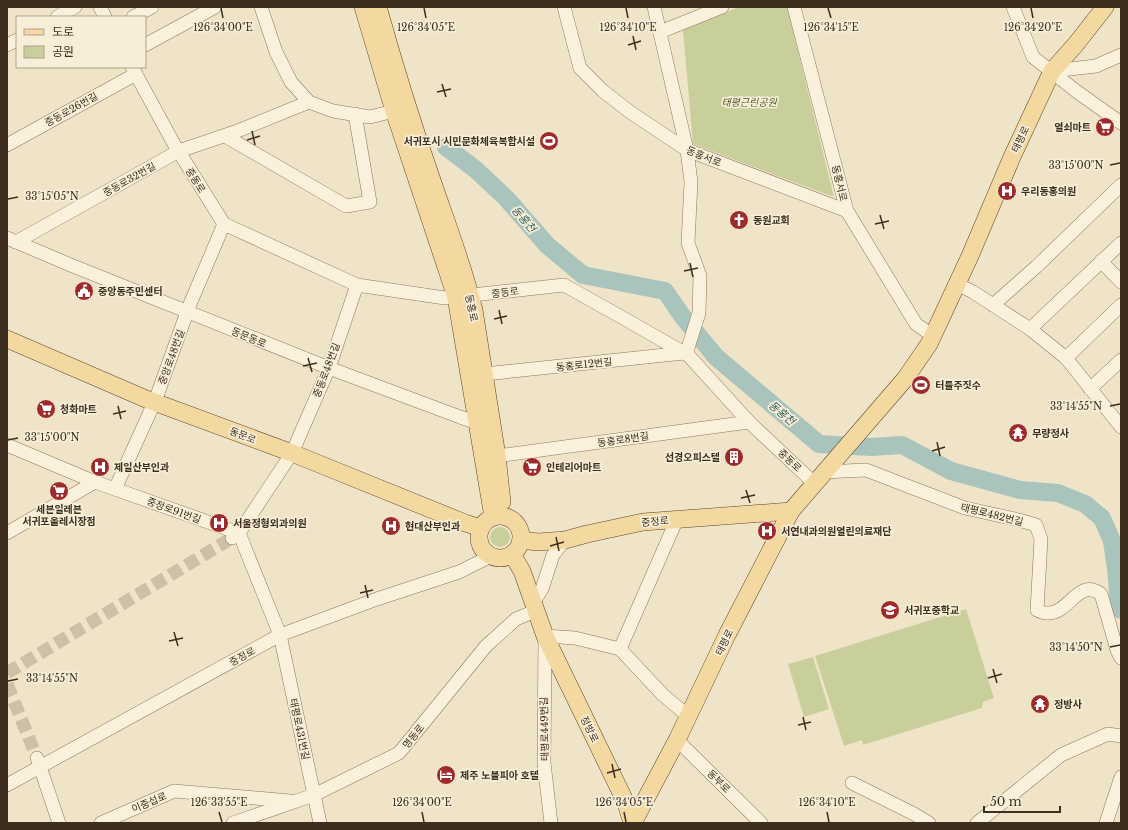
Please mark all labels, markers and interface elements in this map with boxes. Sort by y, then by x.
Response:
legend [16,16,146,68]
text: 126°34'00"E [193,21,253,34]
text: 126°34'05"E [397,21,455,34]
text: 126°34'10"E [599,21,657,34]
text: 126°34'15"E [803,21,859,34]
text: 126°34'20"E [1004,21,1062,34]
text: 도로 [52,24,74,39]
text: 공원 [52,44,74,59]
street label: 중동로26번길 [42,90,100,129]
park label: 태평근린공원 [721,96,777,109]
supermarket icon: 열쇠마트 [1094,116,1116,138]
place label: 열쇠마트 [1054,121,1091,134]
street label: 태평로 [1009,124,1032,154]
sports icon: 서귀포시 시민문화체육복합시설 [538,130,560,152]
place label: 서귀포시 시민문화체육복합시설 [404,135,535,148]
street label: 동흥서로 [684,144,723,169]
text: 33°15'00"N [1048,159,1104,172]
street label: 중동로32번길 [101,160,158,199]
street label: 동홍서로 [829,164,850,203]
street label: 중동로 [183,165,208,195]
hospital icon: 우리동홍의원 [996,180,1018,202]
place label: 우리동홍의원 [1021,185,1076,198]
text: 33°15'05"N [25,190,79,203]
water label: 동홍천 [509,203,540,236]
church icon: 동원교회 [728,209,750,231]
place label: 동원교회 [753,214,790,227]
public building icon: 중앙동주민센터 [73,280,95,302]
street label: 중동로 [491,284,520,301]
place label: 중앙동주민센터 [98,285,162,298]
street label: 동홍로 [462,293,481,323]
street label: 동문동로 [229,325,268,350]
street label: 중앙로48번길 [155,328,187,387]
street label: 중동로48번길 [310,341,343,400]
street label: 동홍로12번길 [555,355,613,374]
sports icon: 터틀주짓수 [910,374,932,396]
place label: 터틀주짓수 [935,379,981,392]
supermarket icon: 청화마트 [35,398,57,420]
water label: 동홍천 [766,398,800,429]
text: 33°14'55"N [1050,400,1102,413]
place label: 청화마트 [60,403,97,416]
temple icon: 무량정사 [1007,422,1029,444]
street label: 동문로 [228,424,258,446]
place label: 무량정사 [1032,427,1070,440]
street label: 동홍로8번길 [596,429,650,450]
text: 33°15'00"N [24,431,80,444]
building icon: 선경오피스텔 [723,446,745,468]
street label: 중동로 [775,446,804,475]
place label: 선경오피스텔 [665,451,720,464]
hospital icon: 제일산부인과 [89,456,111,478]
supermarket icon: 인테리어마트 [521,456,543,478]
place label: 제일산부인과 [114,461,169,474]
place label: 인테리어마트 [546,461,601,474]
supermarket icon: 세븐일레븐 서귀포올레시장점 [48,480,70,502]
street label: 중정로91번길 [145,495,203,526]
street label: 태평로482번길 [959,500,1025,529]
place label: 세븐일레븐 서귀포올레시장점 [22,503,96,528]
hospital icon: 서울정형외과의원 [208,512,230,534]
street label: 중정로 [641,514,669,529]
hospital icon: 현대산부인과 [380,515,402,537]
place label: 서울정형외과의원 [233,517,307,530]
place label: 현대산부인과 [405,520,460,533]
hospital icon: 서연내과의원열린의료재단 [756,520,778,542]
place label: 서연내과의원열린의료재단 [781,525,891,538]
school or university icon: 서귀포중학교 [879,599,901,621]
place label: 서귀포중학교 [904,604,959,617]
street label: 태평로 [713,627,736,657]
text: 33°14'50"N [1049,641,1103,654]
street label: 중정로 [227,644,257,669]
text: 33°14'55"N [26,672,78,685]
temple icon: 정방사 [1029,693,1051,715]
street label: 태평로431번길 [287,697,312,761]
street label: 태평로449번길 [537,697,552,761]
place label: 정방사 [1054,698,1082,711]
street label: 정방로 [578,714,601,744]
street label: 명동로 [400,721,427,751]
hotel icon: 제주 노블피아 호텔 [435,764,457,786]
street label: 동부로 [704,767,733,796]
place label: 제주 노블피아 호텔 [460,769,539,782]
scale bar [984,788,1060,814]
street label: 이중섭로 [130,789,169,816]
text: 50 m [990,794,1022,809]
text: 126°33'55"E [190,796,248,809]
text: 126°34'00"E [392,796,452,809]
text: 126°34'05"E [595,796,653,809]
text: 126°34'10"E [798,796,856,809]

